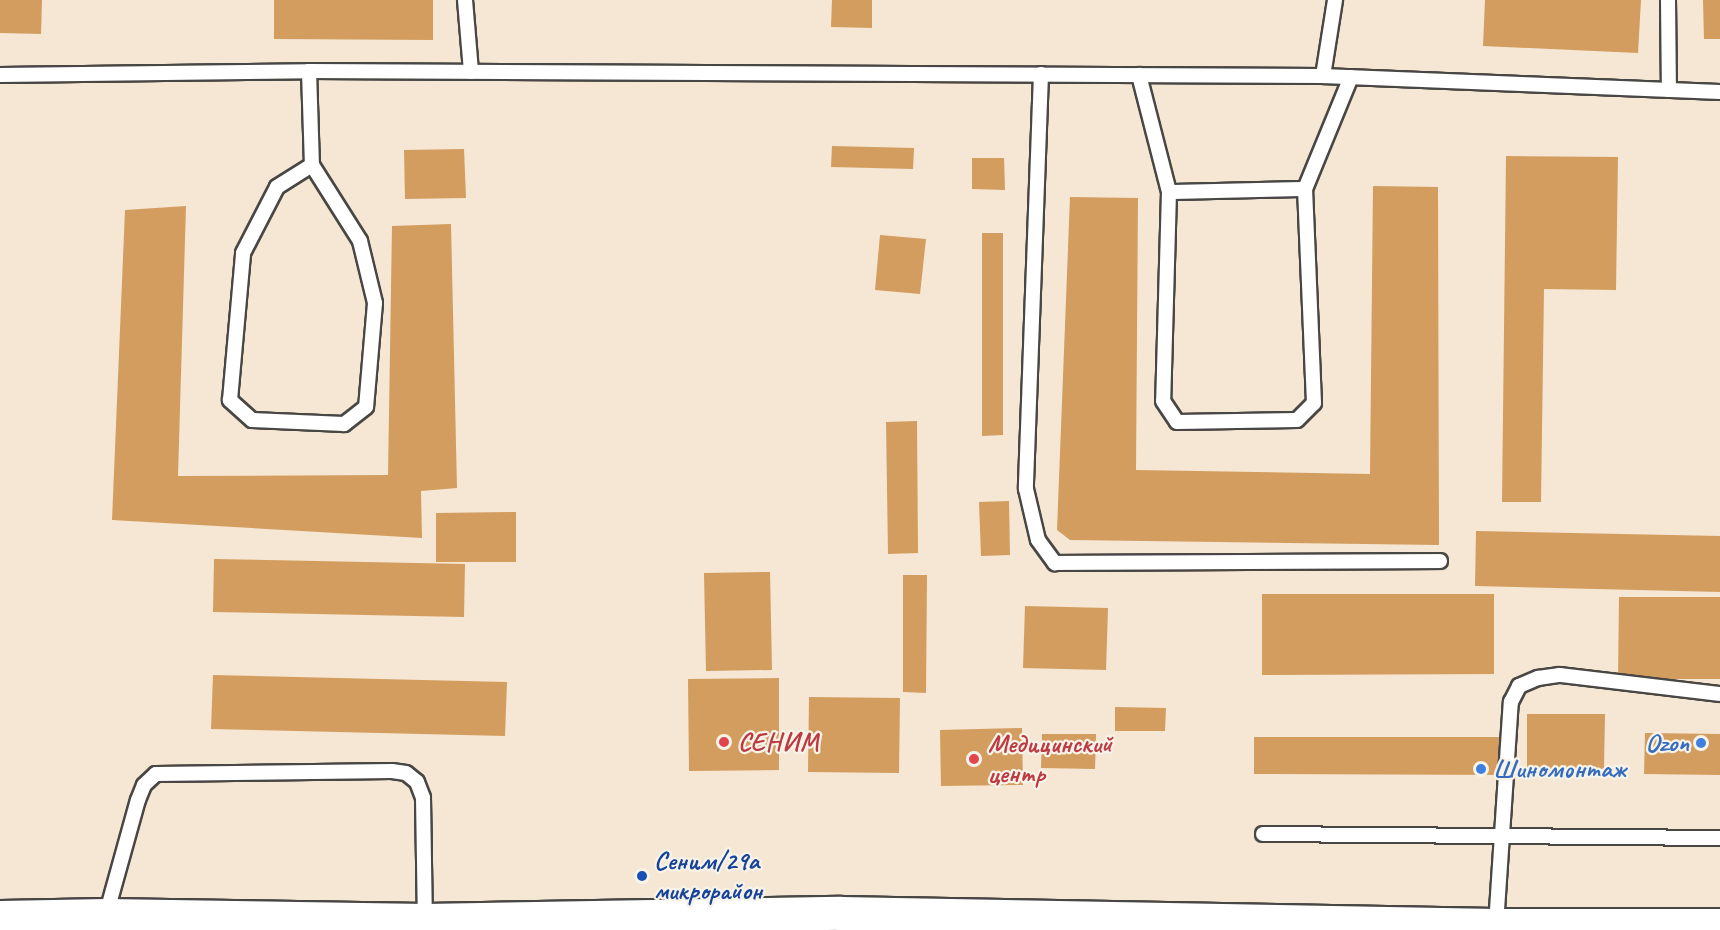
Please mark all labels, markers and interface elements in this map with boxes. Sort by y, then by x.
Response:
place label: СЕНИМ [738,726,819,758]
place label: Ozon [1646,727,1689,759]
place label: Медицинский центр [988,728,1112,790]
marker: СЕНИМ [715,733,733,751]
marker: Ozon [1694,736,1708,750]
marker: Медицинский центр [965,750,983,768]
place label: Шиномонтаж [1493,753,1626,785]
marker: Шиномонтаж [1474,762,1488,776]
place label: Сеним/29а микрорайон [654,845,762,906]
marker: Сеним/29а микрорайон [635,869,649,883]

